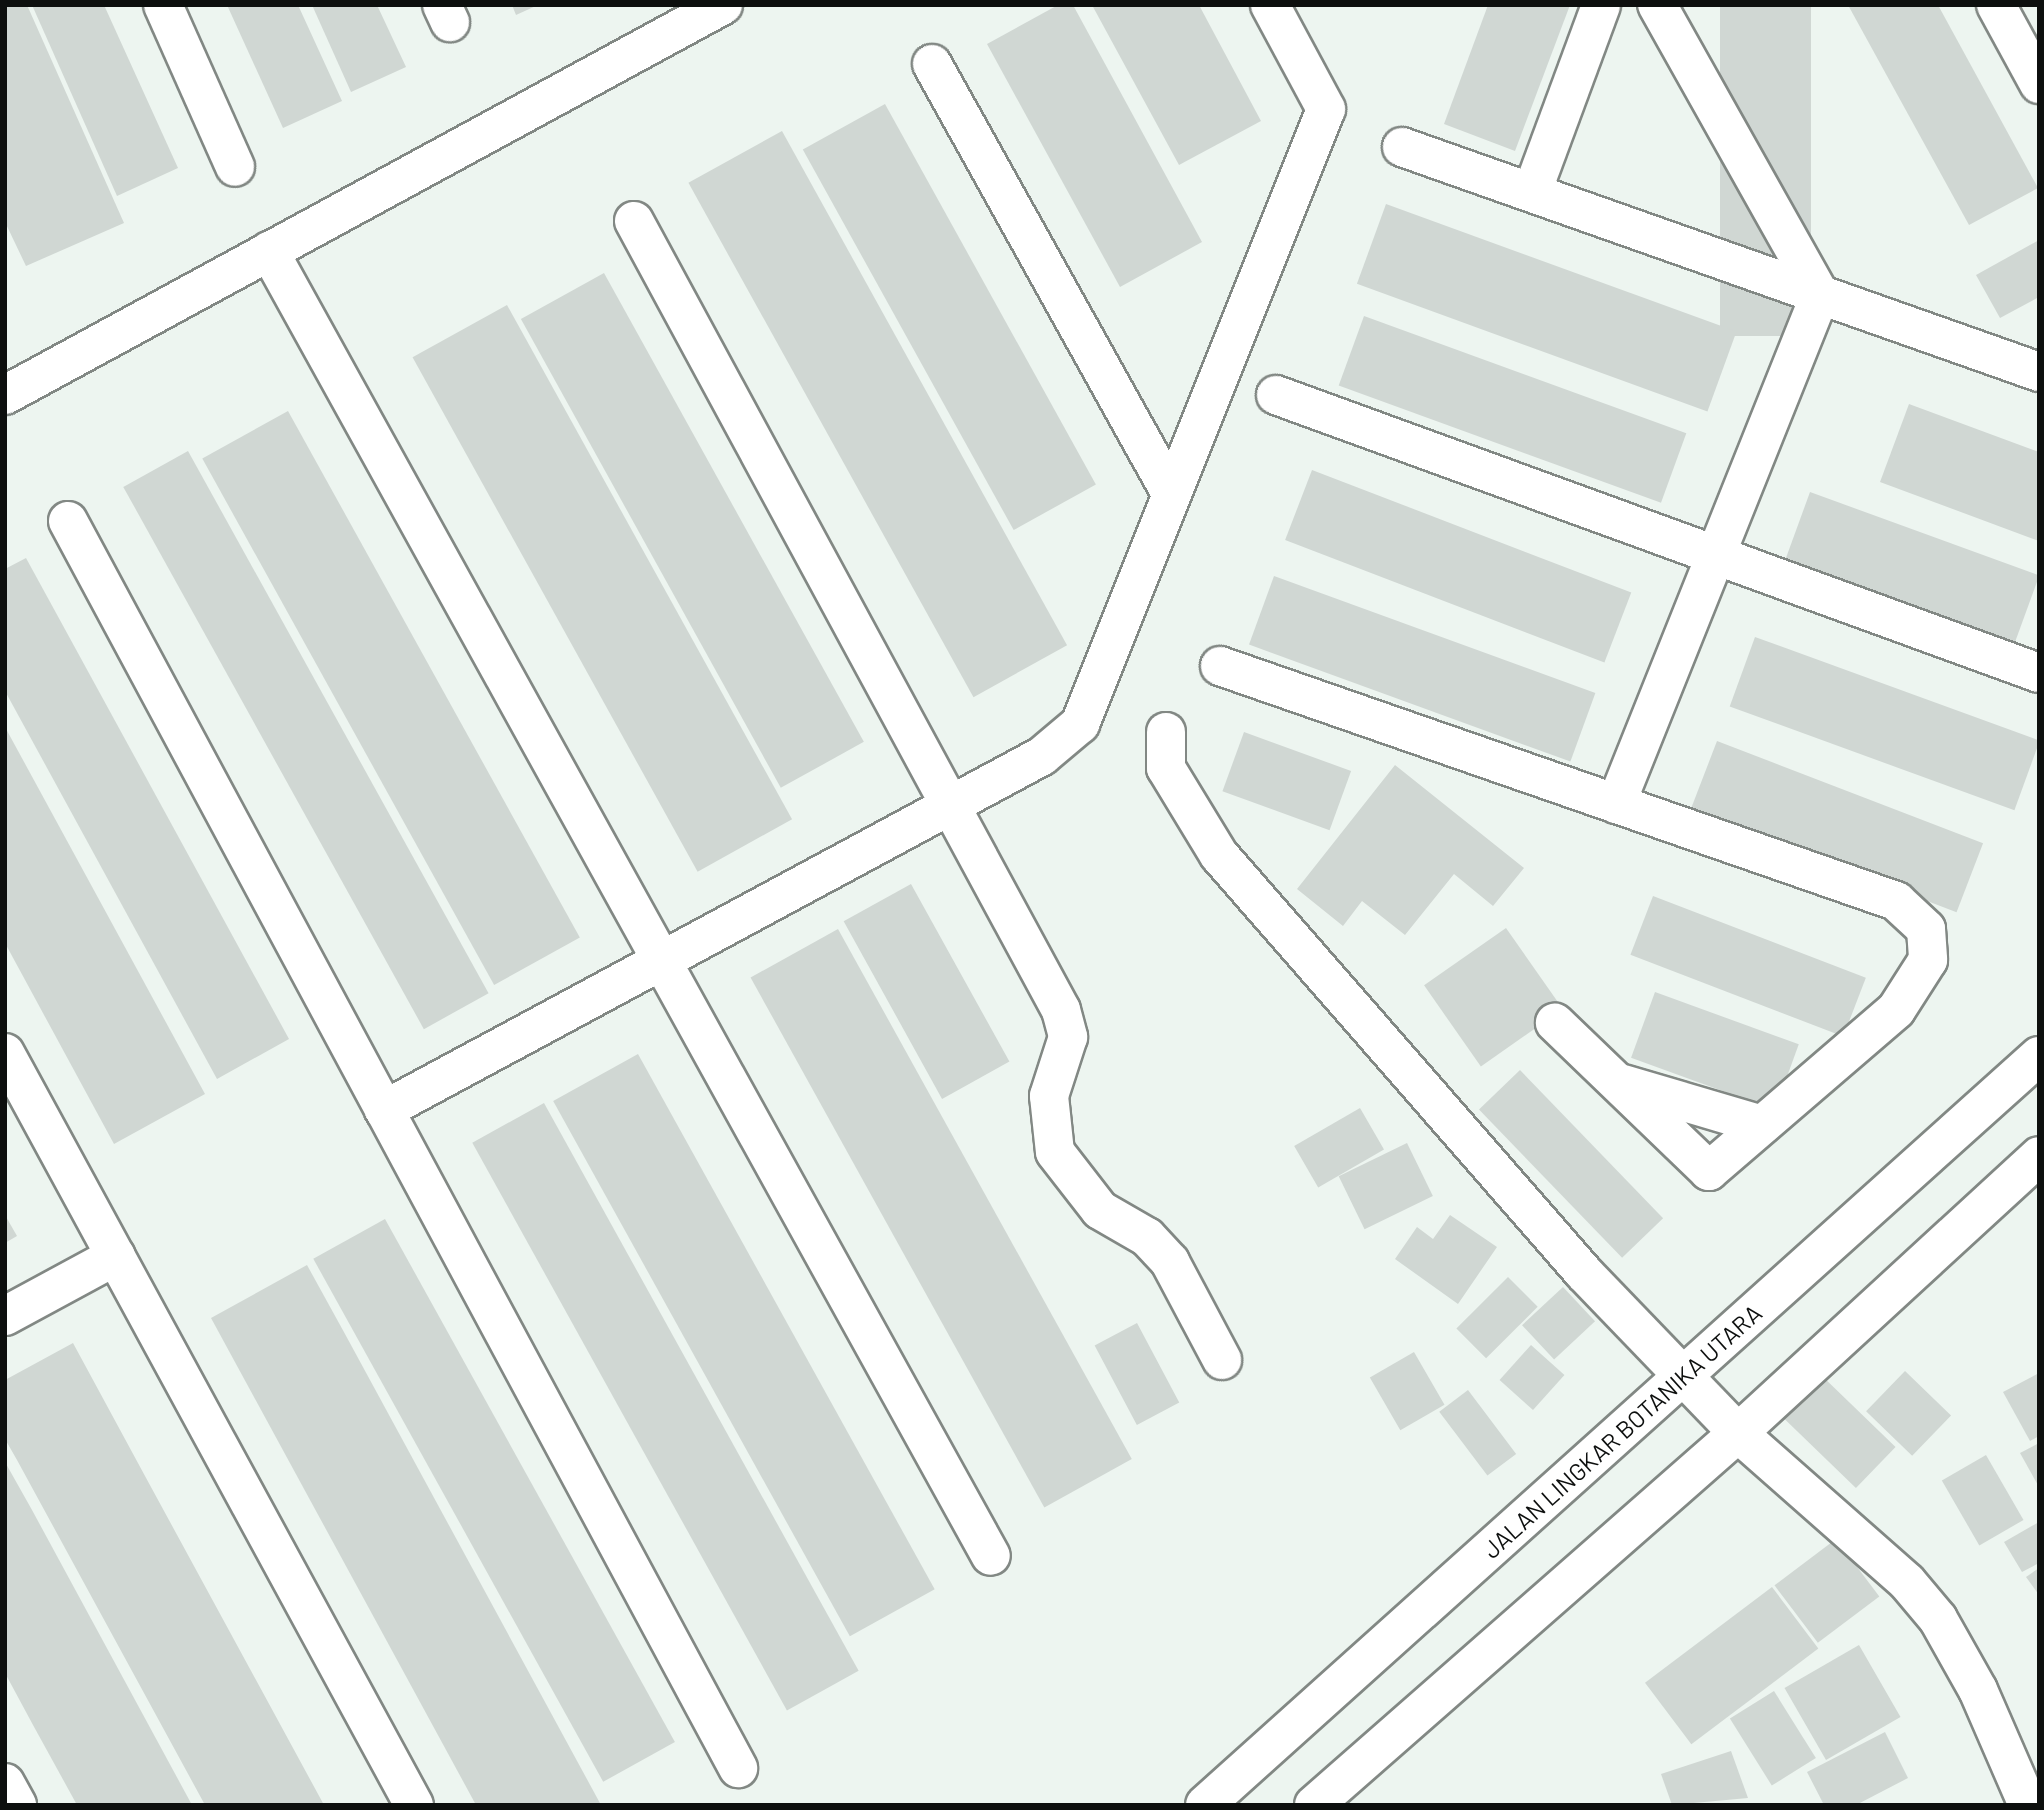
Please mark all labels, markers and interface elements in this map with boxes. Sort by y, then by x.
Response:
street label: JALAN LINGKAR BOTANIKA UTARA [1477,1298,1767,1564]

